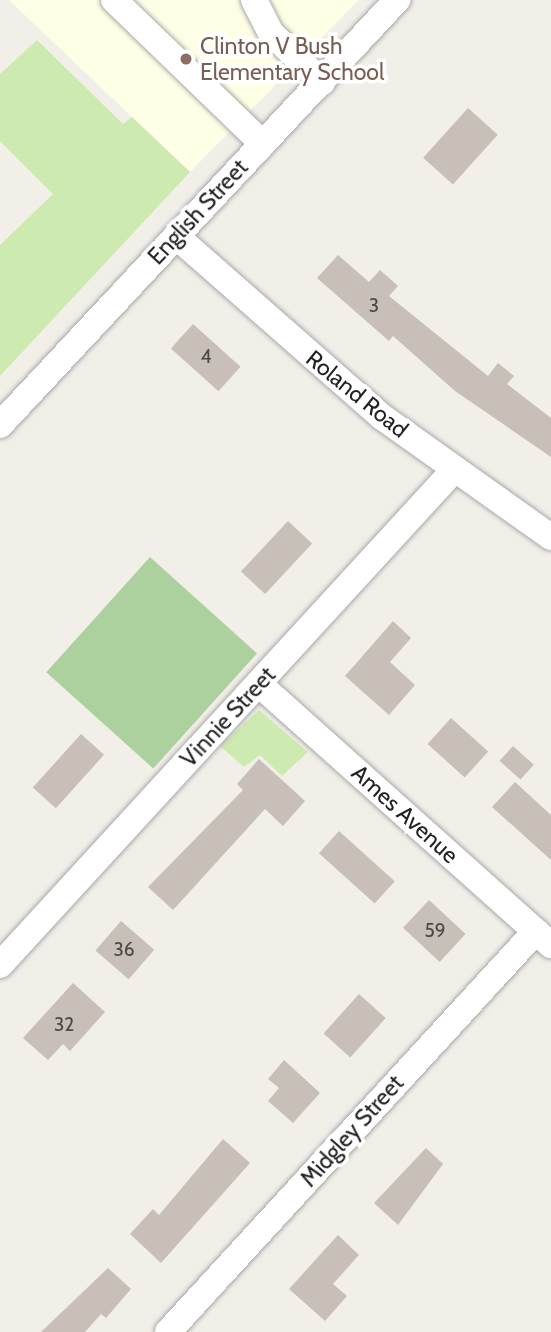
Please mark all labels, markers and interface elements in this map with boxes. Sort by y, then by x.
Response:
place label: Clinton V Bush Elementary School [200,32,384,86]
marker: Clinton V Bush Elementary School [178,51,194,67]
street label: English Street [142,154,254,270]
house number: 3 [369,295,379,317]
street label: Roland Road [300,344,414,444]
house number: 4 [201,346,211,368]
street label: Vinnie Street [175,661,281,773]
street label: Ames Avenue [346,759,464,869]
house number: 59 [424,920,446,942]
house number: 36 [113,939,135,961]
house number: 32 [54,1014,74,1036]
street label: Midgley Street [295,1070,409,1192]

